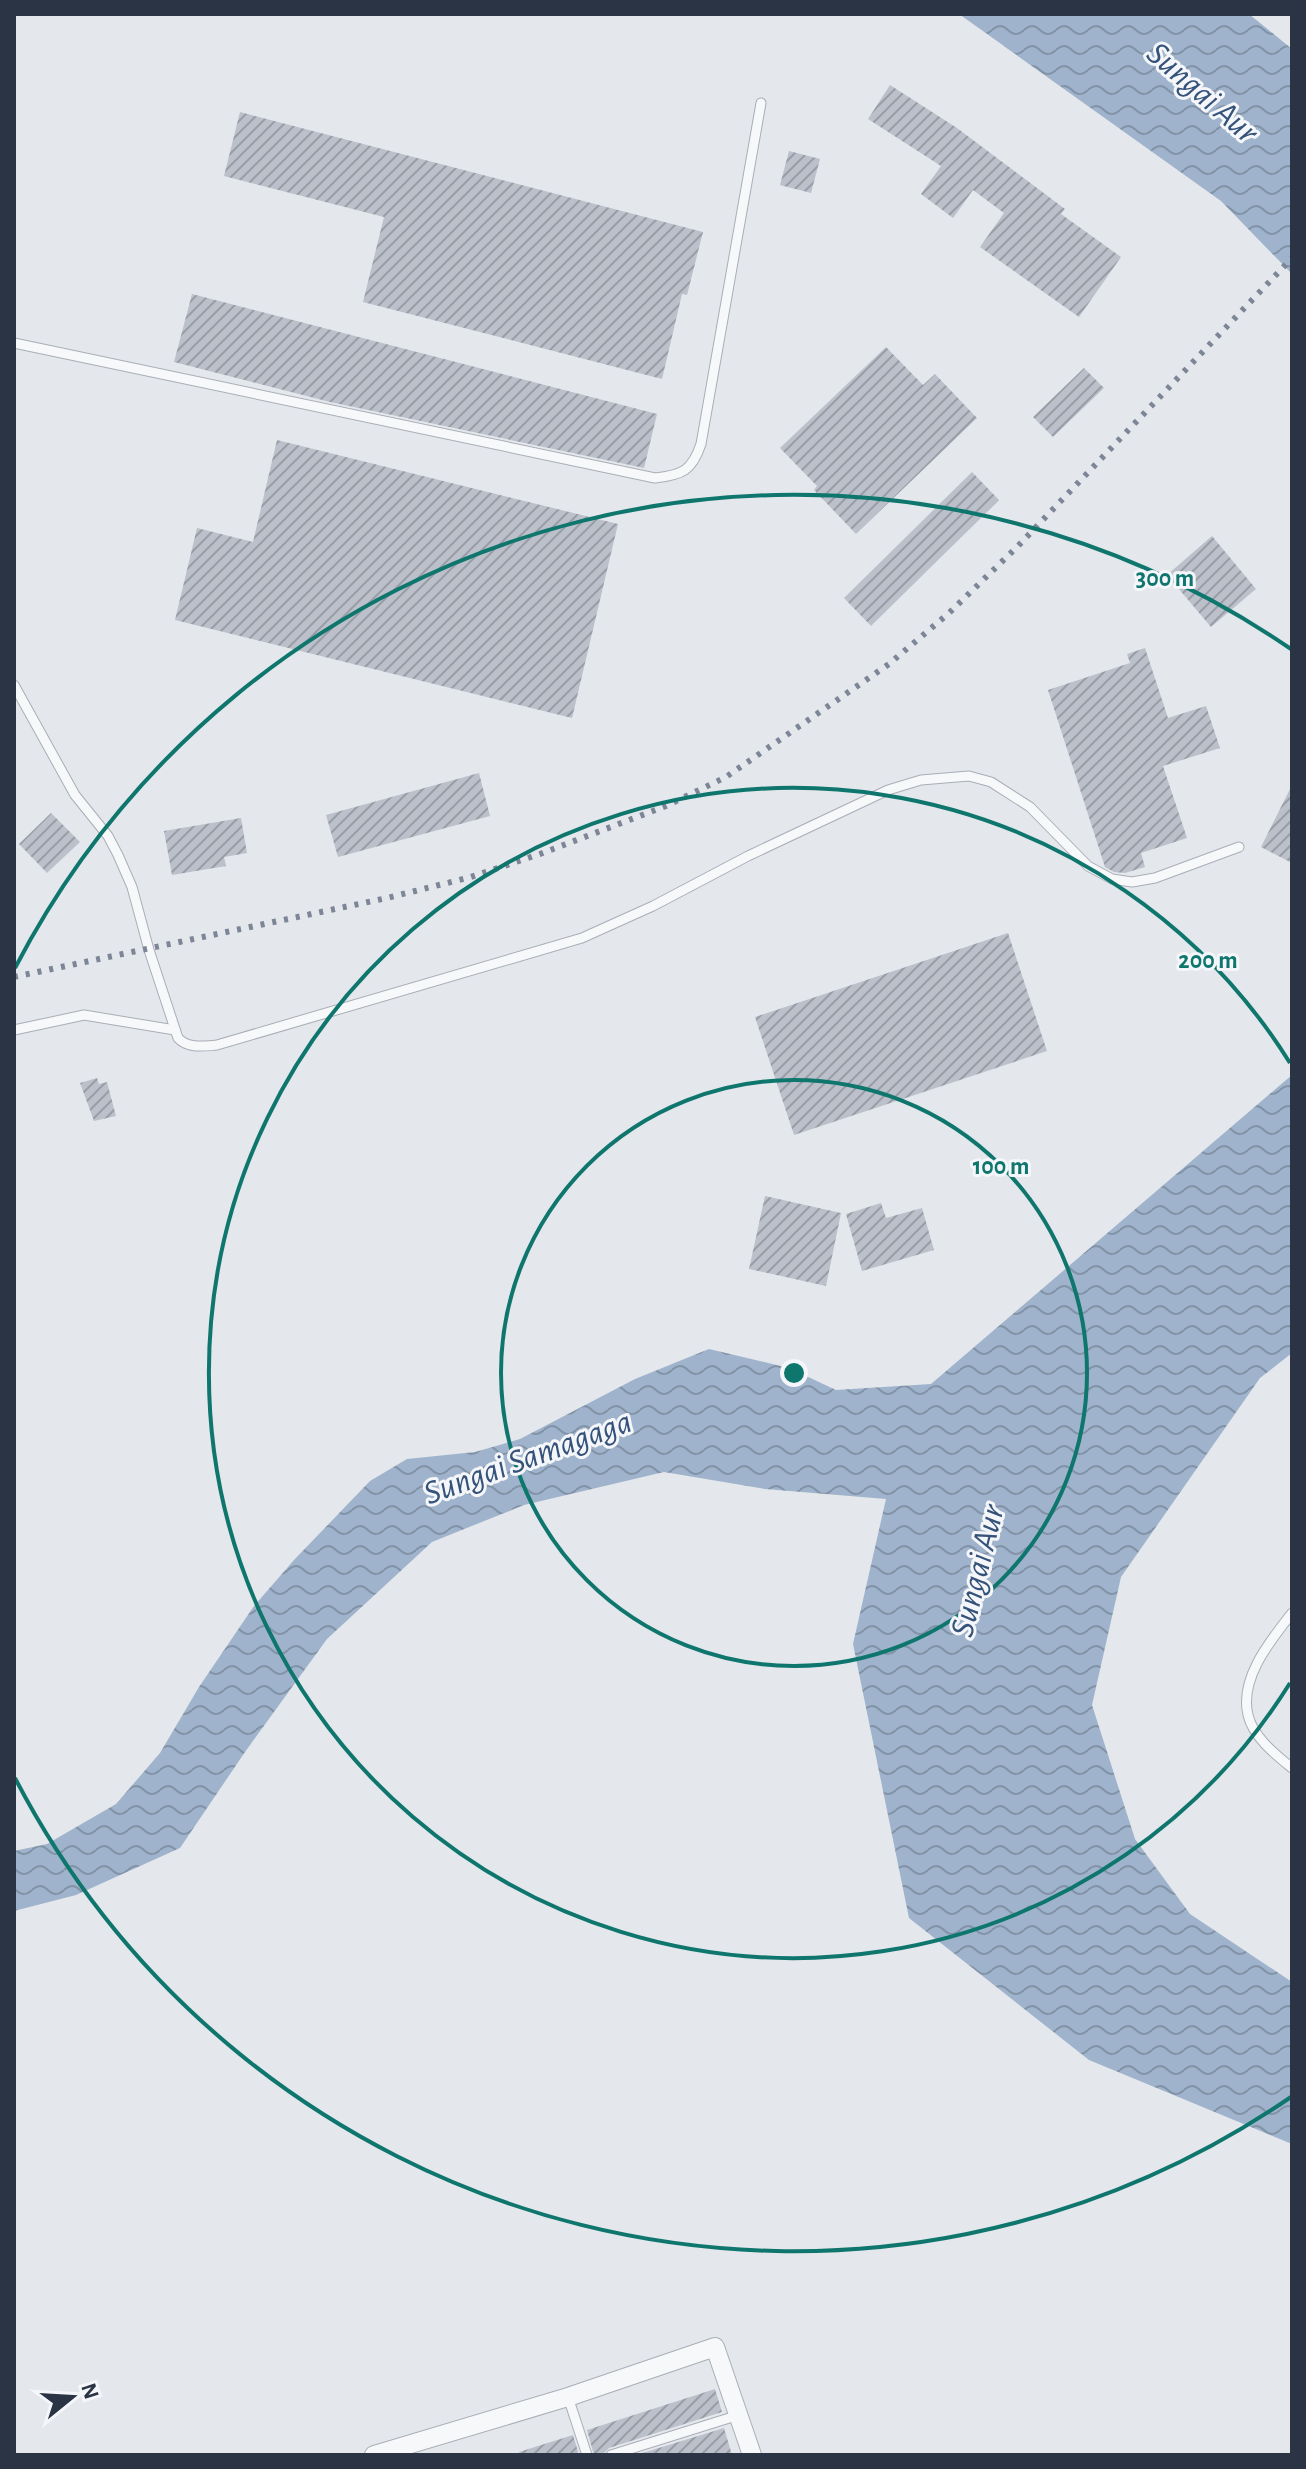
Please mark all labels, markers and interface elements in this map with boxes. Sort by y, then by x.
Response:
water label: Sungai Aur [1140,36,1265,151]
text: 300 m [1136,567,1194,591]
text: 200 m [1178,949,1238,973]
text: 100 m [973,1155,1029,1179]
centre of rings [780,1359,808,1387]
water label: Sungai Samagaga [420,1405,636,1511]
water label: Sungai Aur [945,1501,1011,1640]
north arrow [32,2357,112,2437]
text: N [77,2380,103,2402]

